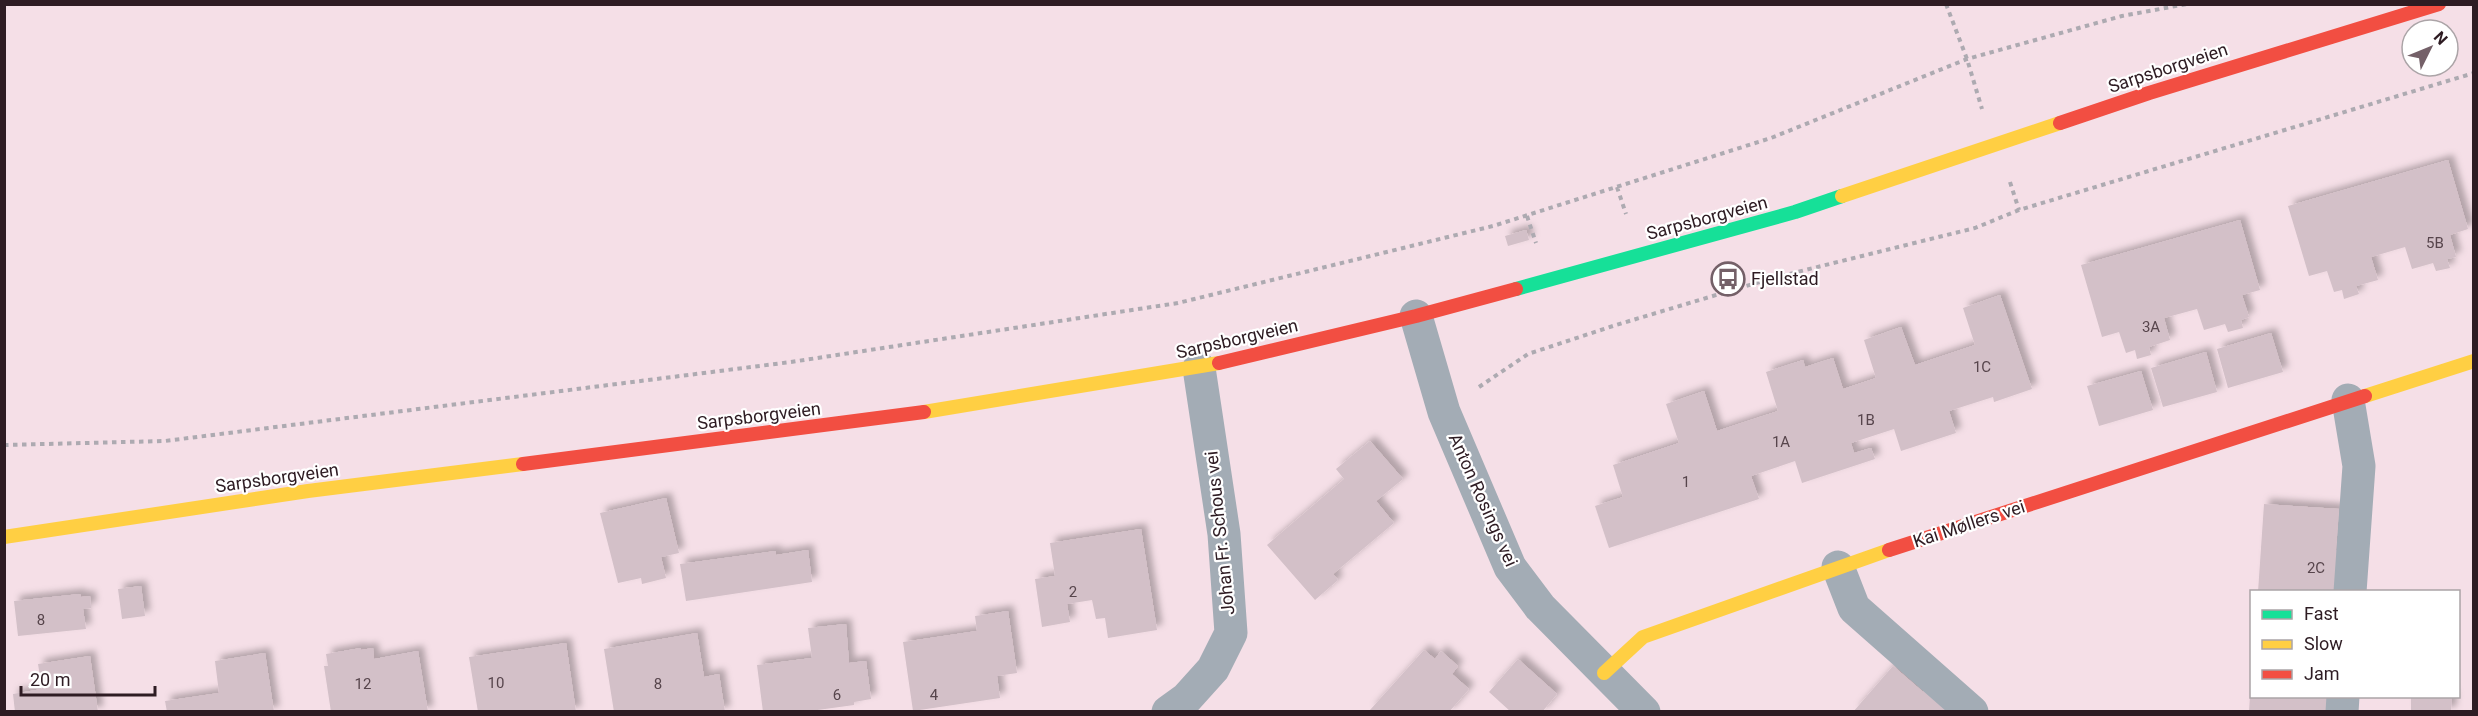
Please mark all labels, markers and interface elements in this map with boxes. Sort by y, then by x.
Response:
north arrow [2400,18,2460,78]
text: N [2430,28,2451,49]
street label: Sarpsborgveien [2105,38,2230,97]
street label: Sarpsborgveien [1644,191,1770,244]
house number: 5B [2426,234,2444,252]
bus stop icon: Fjellstad [1710,261,1746,297]
place label: Fjellstad [1751,268,1819,289]
street label: Sarpsborgveien [1174,314,1300,363]
house number: 3A [2142,318,2160,336]
house number: 1C [1973,358,1991,376]
street label: Sarpsborgveien [696,398,822,434]
house number: 1B [1857,411,1875,429]
street label: Anton Rosings vei [1445,430,1522,570]
house number: 1A [1772,433,1790,451]
street label: Johan Fr. Schous vei [1200,450,1239,616]
street label: Sarpsborgveien [214,458,340,497]
house number: 1 [1682,473,1690,491]
street label: Kai Møllers vei [1910,496,2028,552]
house number: 2C [2307,559,2325,577]
house number: 2 [1069,583,1077,601]
legend [2250,590,2460,698]
text: Fast [2304,603,2339,624]
house number: 8 [37,611,45,629]
text: Slow [2304,633,2343,654]
scale bar [21,659,154,697]
text: Jam [2304,663,2340,684]
text: 20 m [30,669,70,690]
house number: 10 [488,674,504,692]
house number: 12 [355,675,371,693]
house number: 8 [654,675,662,693]
house number: 6 [833,686,841,704]
house number: 4 [930,686,939,704]

